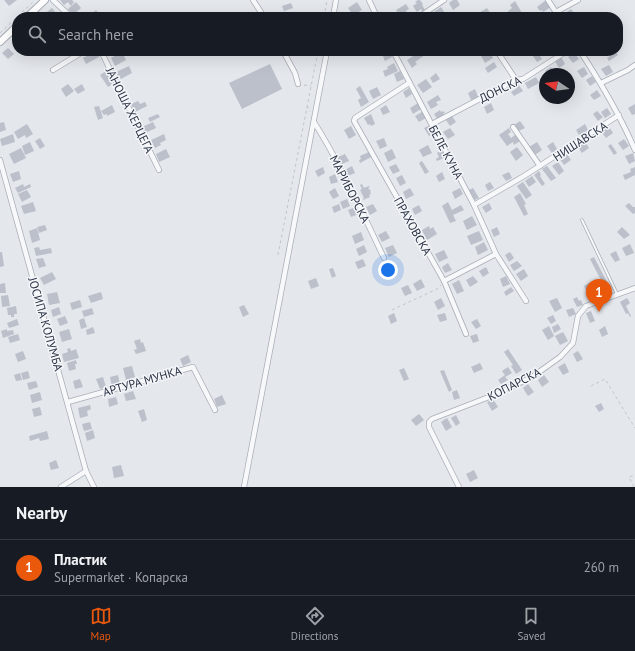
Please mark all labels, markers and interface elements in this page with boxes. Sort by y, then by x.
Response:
search box [12,12,623,56]
icon: search [26,23,48,45]
text: Search here [58,25,134,44]
street label: ЈАНОША ХЕРЦЕГА [102,64,157,155]
north arrow [539,68,575,104]
street label: ДОНСКА [476,72,524,106]
street label: НИШАВСКА [550,118,610,164]
street label: БЕЛЕ КУНА [425,122,467,182]
street label: МАРИБОРСКА [327,153,373,225]
street label: ПРАХОВСКА [391,194,435,258]
your location [378,260,398,280]
street label: ЈОСИПА КОЛУМБА [25,274,67,373]
pin: 1 [586,279,612,312]
street label: АРТУРА МУНКА [101,363,183,399]
street label: КОПАРСКА [485,364,543,404]
text: Nearby [16,502,67,524]
text: Пластик [54,550,107,569]
text: 1 [25,559,33,576]
text: 260 m [584,559,619,576]
text: Supermarket · Копарска [54,569,188,586]
tab: Map [90,605,112,643]
tab: Directions [291,605,338,643]
tab: Saved [517,605,545,643]

